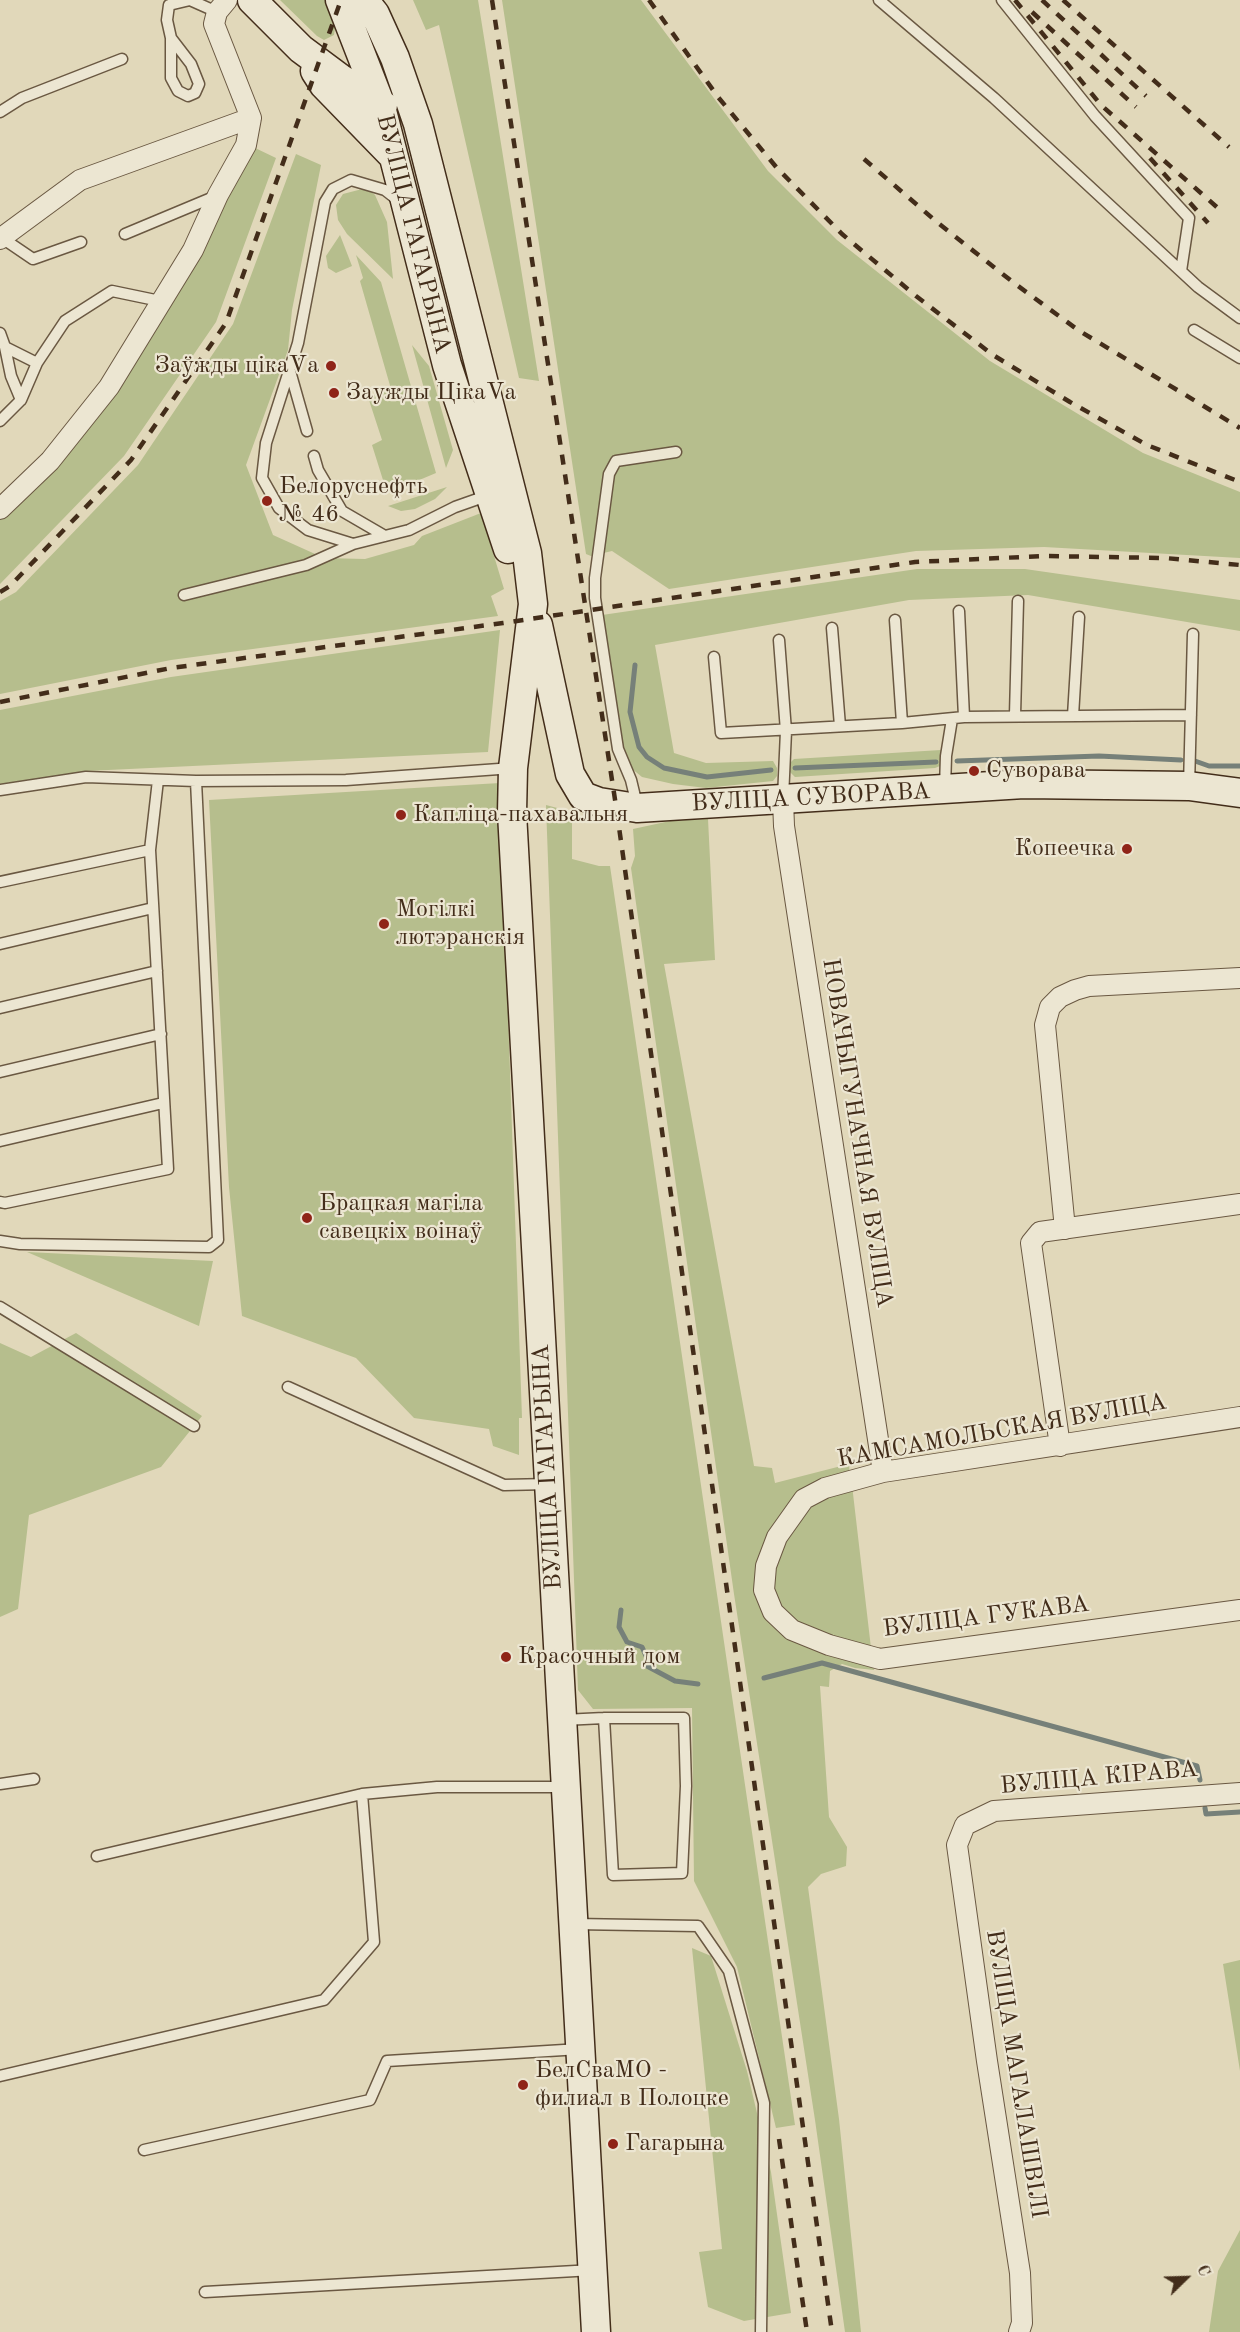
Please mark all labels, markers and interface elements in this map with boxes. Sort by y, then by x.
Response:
street label: ВУЛІЦА ГАГАРЫНА [369,111,457,357]
place label: Заўжды цікаVа [155,352,319,380]
marker: Заўжды цікаVа [324,359,338,373]
place label: Заужды ЦікаVа [346,379,516,407]
marker: Заужды ЦікаVа [327,386,341,400]
place label: Белоруснефть № 46 [279,473,428,529]
marker: Белоруснефть № 46 [260,494,274,508]
place label: Суворава [986,757,1086,785]
marker: Суворава [967,764,981,778]
street label: ВУЛІЦА СУВОРАВА [691,777,931,819]
place label: Капліца-пахавальня [413,801,628,829]
marker: Капліца-пахавальня [394,808,408,822]
place label: Копеечка [1014,835,1115,863]
marker: Копеечка [1120,842,1134,856]
place label: Могілкі лютэранскія [396,896,525,952]
marker: Могілкі лютэранскія [377,917,391,931]
street label: НОВАЧЫГУНАЧНАЯ ВУЛІЦА [815,956,899,1310]
place label: Брацкая магіла савецкіх воінаў [319,1190,483,1246]
marker: Брацкая магіла савецкіх воінаў [300,1211,314,1225]
street label: ВУЛІЦА ГАГАРЫНА [527,1343,569,1591]
street label: КАМСАМОЛЬСКАЯ ВУЛІЦА [835,1388,1169,1474]
street label: ВУЛІЦА ГУКАВА [881,1590,1091,1644]
place label: Красочный дом [518,1643,680,1671]
marker: Красочный дом [499,1650,513,1664]
street label: ВУЛІЦА КІРАВА [999,1755,1199,1801]
street label: ВУЛІЦА МАГАЛАШВІЛІ [979,1927,1053,2221]
place label: БелСваМО - филиал в Полоцке [535,2057,729,2113]
marker: БелСваМО - филиал в Полоцке [516,2078,530,2092]
place label: Гагарына [625,2130,725,2158]
marker: Гагарына [606,2137,620,2151]
north arrow [1156,2248,1216,2308]
text: С [1193,2263,1212,2279]

